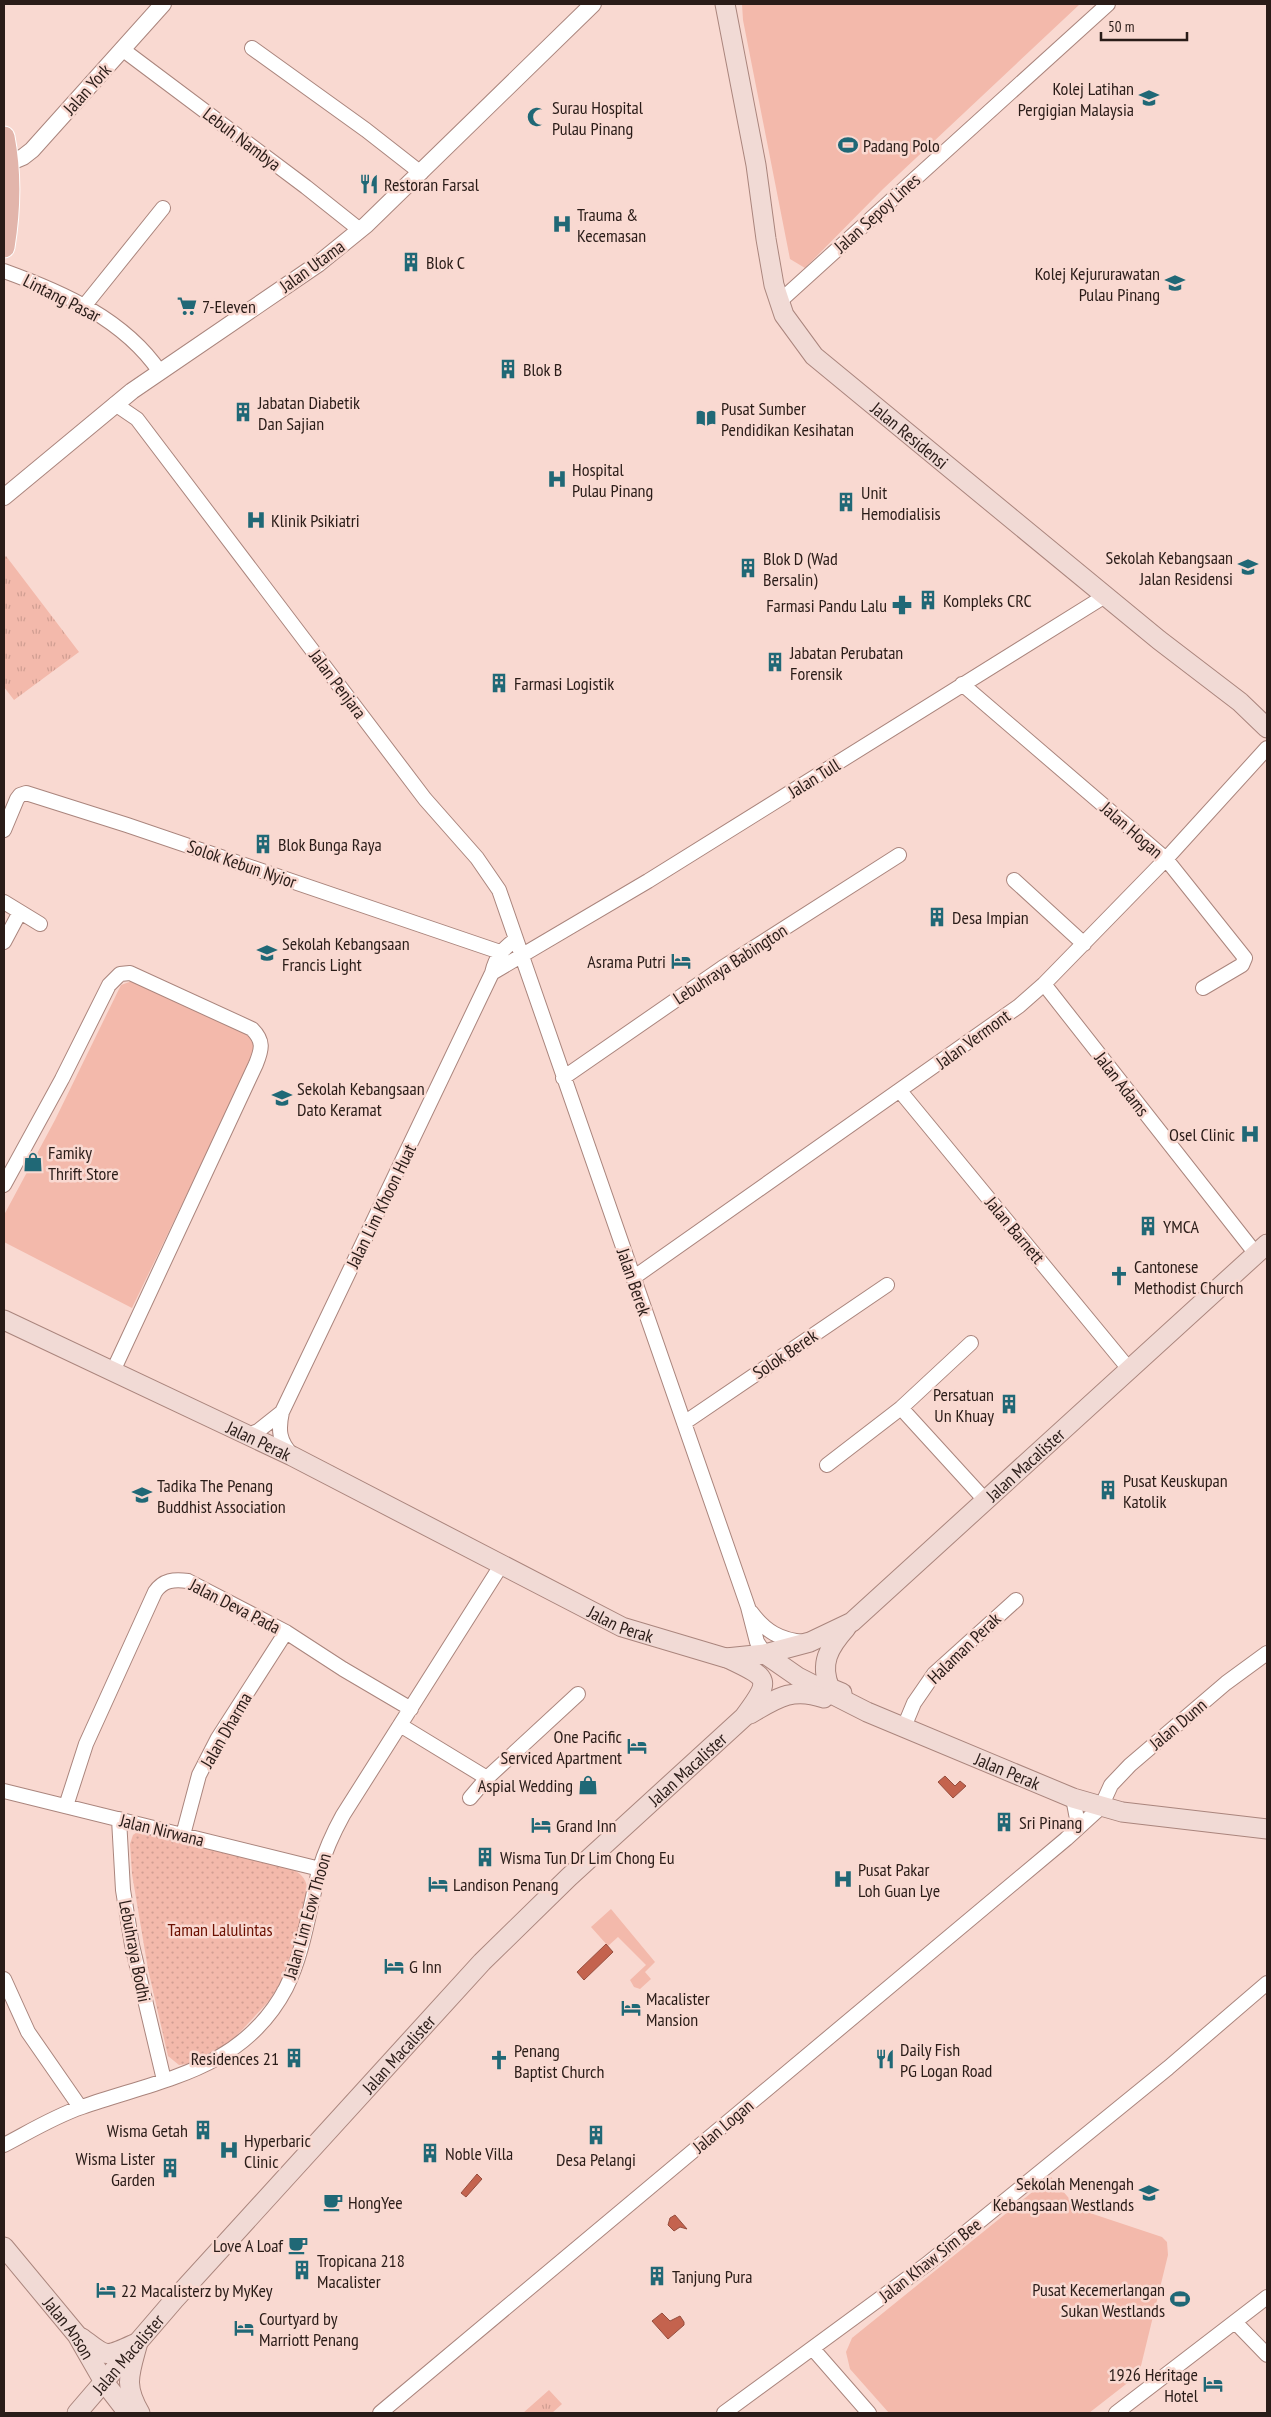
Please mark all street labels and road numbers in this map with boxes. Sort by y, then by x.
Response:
street label: Jalan York [57,59,116,120]
street label: Lebuh Nambya [198,102,286,176]
street label: Jalan Sepoy Lines [828,168,925,258]
street label: Jalan Utama [274,235,349,298]
street label: Lintang Pasar [19,269,105,327]
street label: Jalan Residensi [866,396,953,473]
street label: Jalan Penjara [304,644,371,723]
street label: Jalan Tull [783,753,845,803]
street label: Jalan Hogan [1095,796,1168,863]
street label: Solok Kebun Nyior [184,835,300,893]
street label: Lebuhraya Babington [669,919,791,1009]
street label: Jalan Vermont [930,1004,1015,1074]
street label: Jalan Adams [1089,1046,1154,1121]
street label: Jalan Lim Khoon Huat [341,1140,421,1273]
street label: Jalan Barnett [980,1191,1050,1268]
street label: Jalan Berek [611,1244,656,1319]
street label: Solok Berek [748,1324,822,1384]
street label: Jalan Perak [222,1415,295,1466]
street label: Jalan Macalister [980,1423,1069,1507]
street label: Jalan Deva Pada [185,1573,284,1639]
street label: Jalan Perak [583,1599,656,1647]
street label: Halaman Perak [923,1607,1005,1689]
street label: Jalan Dharma [195,1688,257,1773]
street label: Jalan Dunn [1144,1693,1211,1755]
street label: Jalan Macalister [642,1727,731,1811]
street label: Jalan Perak [971,1746,1044,1795]
street label: Jalan Nirwana [116,1808,207,1852]
street label: Jalan Lim Eow Thoon [278,1850,336,1983]
street label: Lebuhraya Bodhi [114,1898,156,2004]
street label: Jalan Macalister [356,2010,440,2099]
street label: Jalan Logan [687,2094,758,2159]
street label: Jalan Khaw Sim Bee [874,2213,986,2308]
street label: Jalan Anson [38,2291,100,2363]
street label: Jalan Macalister [86,2309,169,2399]

